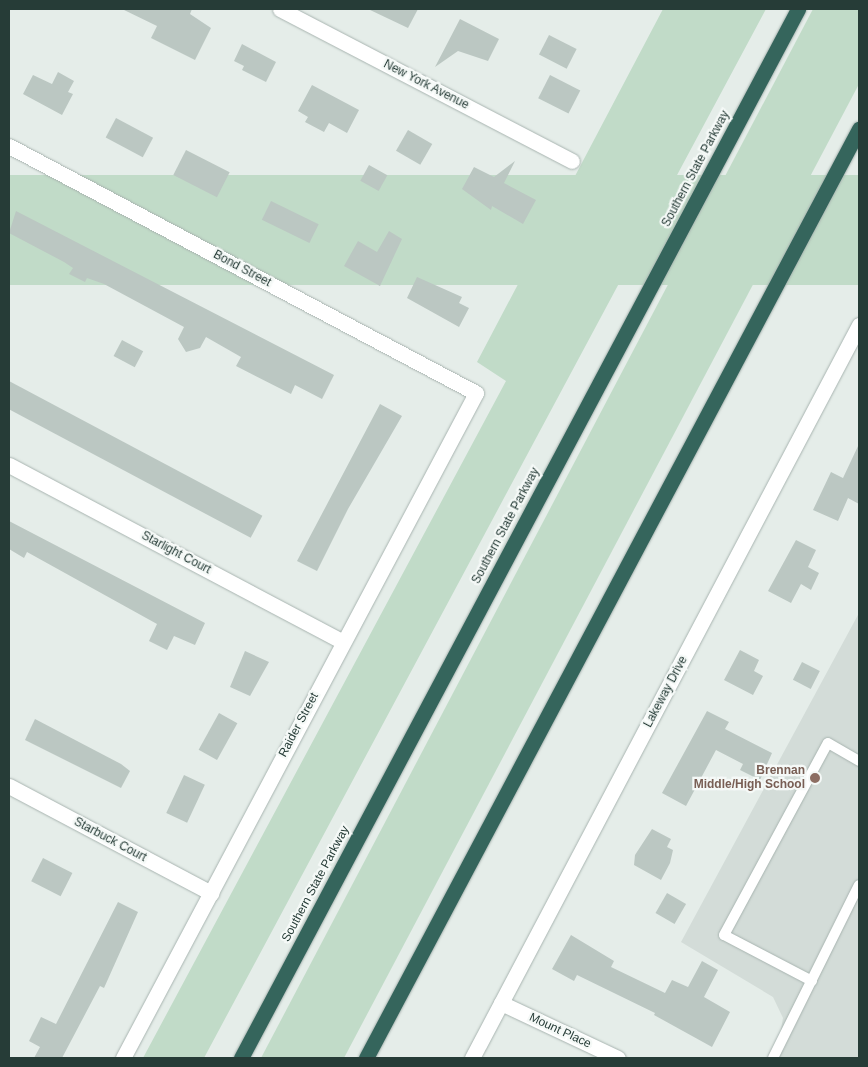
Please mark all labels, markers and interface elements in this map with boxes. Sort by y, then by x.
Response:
street label: New York Avenue [381,57,471,113]
street label: Southern State Parkway [659,108,733,230]
street label: Bond Street [211,248,273,290]
street label: Southern State Parkway [469,465,543,587]
street label: Starlight Court [139,529,213,577]
street label: Lakeway Drive [641,654,691,730]
street label: Raider Street [276,690,322,760]
place label: Brennan Middle/High School [694,764,805,792]
marker: Brennan Middle/High School [809,772,821,784]
street label: Starbuck Court [71,815,149,865]
street label: Southern State Parkway [279,823,353,945]
street label: Mount Place [527,1010,593,1052]

